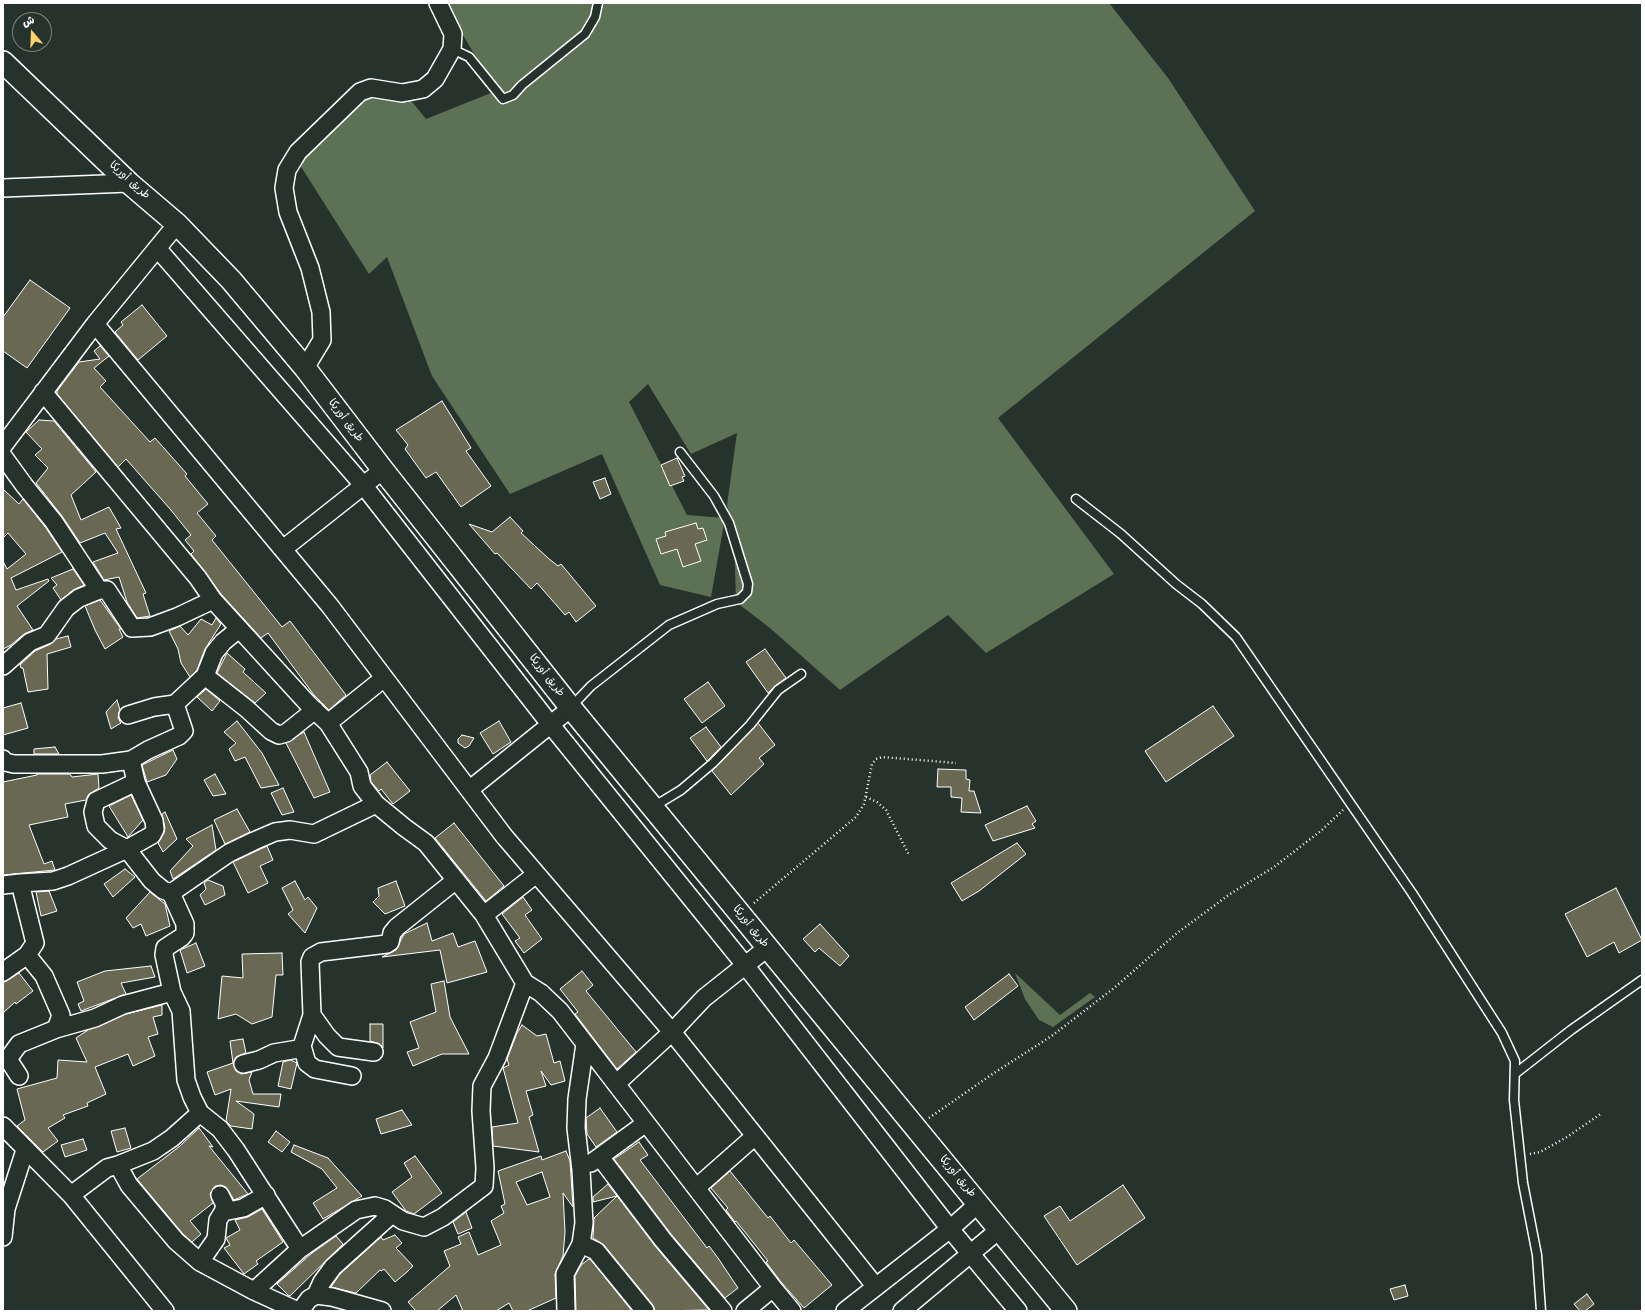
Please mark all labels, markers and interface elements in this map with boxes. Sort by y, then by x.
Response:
text: ش [20,11,37,32]
north arrow [12,12,52,52]
street label: طريق أوريكا [106,159,152,203]
street label: طريق أوريكا [325,397,365,445]
street label: طريق أوريكا [525,652,567,700]
street label: طريق أوريكا [729,903,771,951]
street label: طريق أوريكا [936,1153,978,1201]

